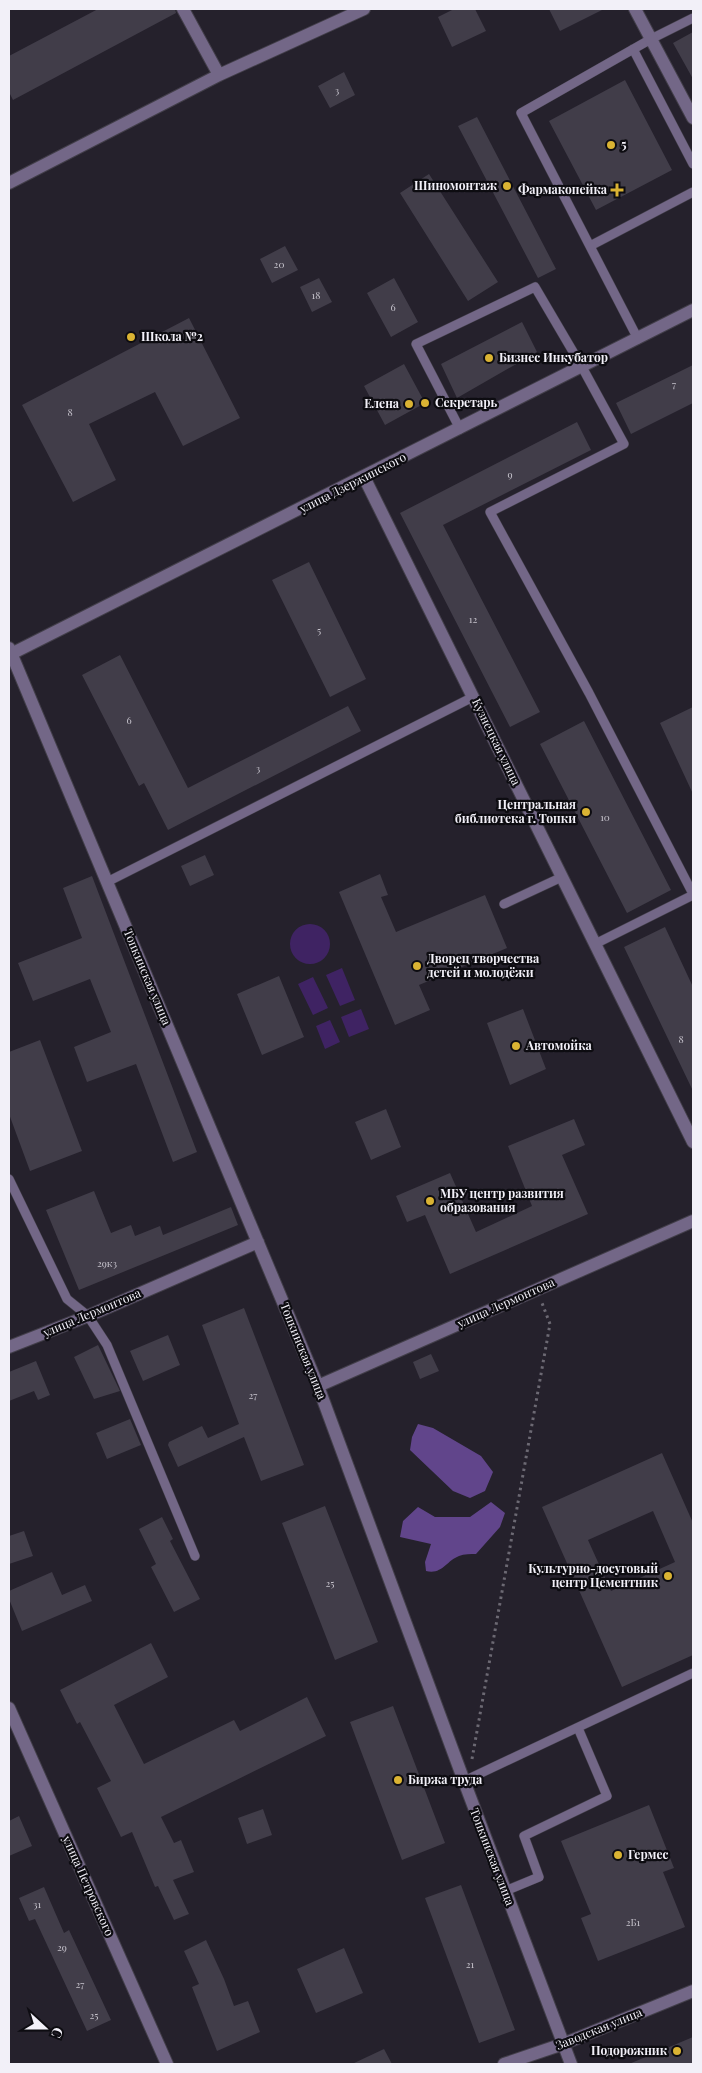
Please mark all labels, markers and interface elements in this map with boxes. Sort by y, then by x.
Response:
house number: 3 [335,83,340,97]
place label: 5 [621,136,627,152]
marker: 5 [605,139,617,151]
place label: Шиномонтаж [414,177,497,193]
marker: Шиномонтаж [501,180,513,192]
place label: Фармакопейка [518,181,608,197]
marker: Фармакопейка [611,184,623,196]
house number: 20 [274,257,284,271]
house number: 18 [312,288,320,302]
house number: 6 [390,300,396,314]
place label: Школа №2 [141,328,203,344]
marker: Школа №2 [125,331,137,343]
place label: Бизнес Инкубатор [499,349,608,365]
marker: Бизнес Инкубатор [483,352,495,364]
house number: 7 [672,377,676,391]
place label: Секретарь [435,394,498,410]
place label: Елена [364,395,400,411]
marker: Секретарь [419,397,431,409]
marker: Елена [403,398,415,410]
house number: 8 [67,405,73,419]
street label: улица Дзержинского [296,448,409,516]
house number: 9 [507,467,513,481]
house number: 12 [469,612,477,626]
house number: 5 [317,623,321,637]
street label: Кузнецкая улица [469,695,525,788]
house number: 6 [126,713,132,727]
house number: 3 [256,761,261,775]
place label: Центральная библиотека г. Топки [455,796,576,826]
marker: Центральная библиотека г. Топки [580,806,592,818]
house number: 10 [600,810,610,824]
street label: Топкинская улица [120,926,175,1027]
place label: Дворец творчества детей и молодёжи [427,950,540,980]
marker: Дворец творчества детей и молодёжи [411,960,423,972]
house number: 8 [678,1032,684,1046]
place label: Автомойка [525,1037,593,1053]
marker: Автомойка [510,1040,522,1052]
place label: МБУ центр развития образования [440,1185,564,1215]
marker: МБУ центр развития образования [424,1195,436,1207]
house number: 29к3 [97,1256,118,1270]
street label: улица Лермонтова [454,1273,557,1331]
street label: улица Лермонтова [39,1284,143,1340]
street label: Топкинская улица [277,1300,331,1401]
house number: 27 [249,1388,257,1402]
place label: Культурно-досуговый центр Цементник [528,1560,659,1590]
marker: Культурно-досуговый центр Цементник [662,1570,674,1582]
house number: 25 [326,1576,334,1590]
place label: Биржа труда [408,1771,483,1787]
marker: Биржа труда [392,1774,404,1786]
street label: Топкинская улица [467,1806,519,1908]
street label: улица Петровского [59,1832,118,1939]
place label: Гермес [628,1846,669,1862]
marker: Гермес [612,1849,624,1861]
house number: 31 [33,1897,41,1911]
house number: 2Б1 [626,1915,641,1929]
house number: 29 [57,1940,67,1954]
house number: 21 [466,1957,475,1971]
house number: 27 [76,1977,84,1991]
north arrow [20,2003,70,2053]
street label: Заводская улица [553,2003,644,2053]
house number: 25 [90,2008,98,2022]
text: С [47,2025,68,2041]
place label: Подорожник [591,2042,668,2058]
marker: Подорожник [671,2045,683,2057]

